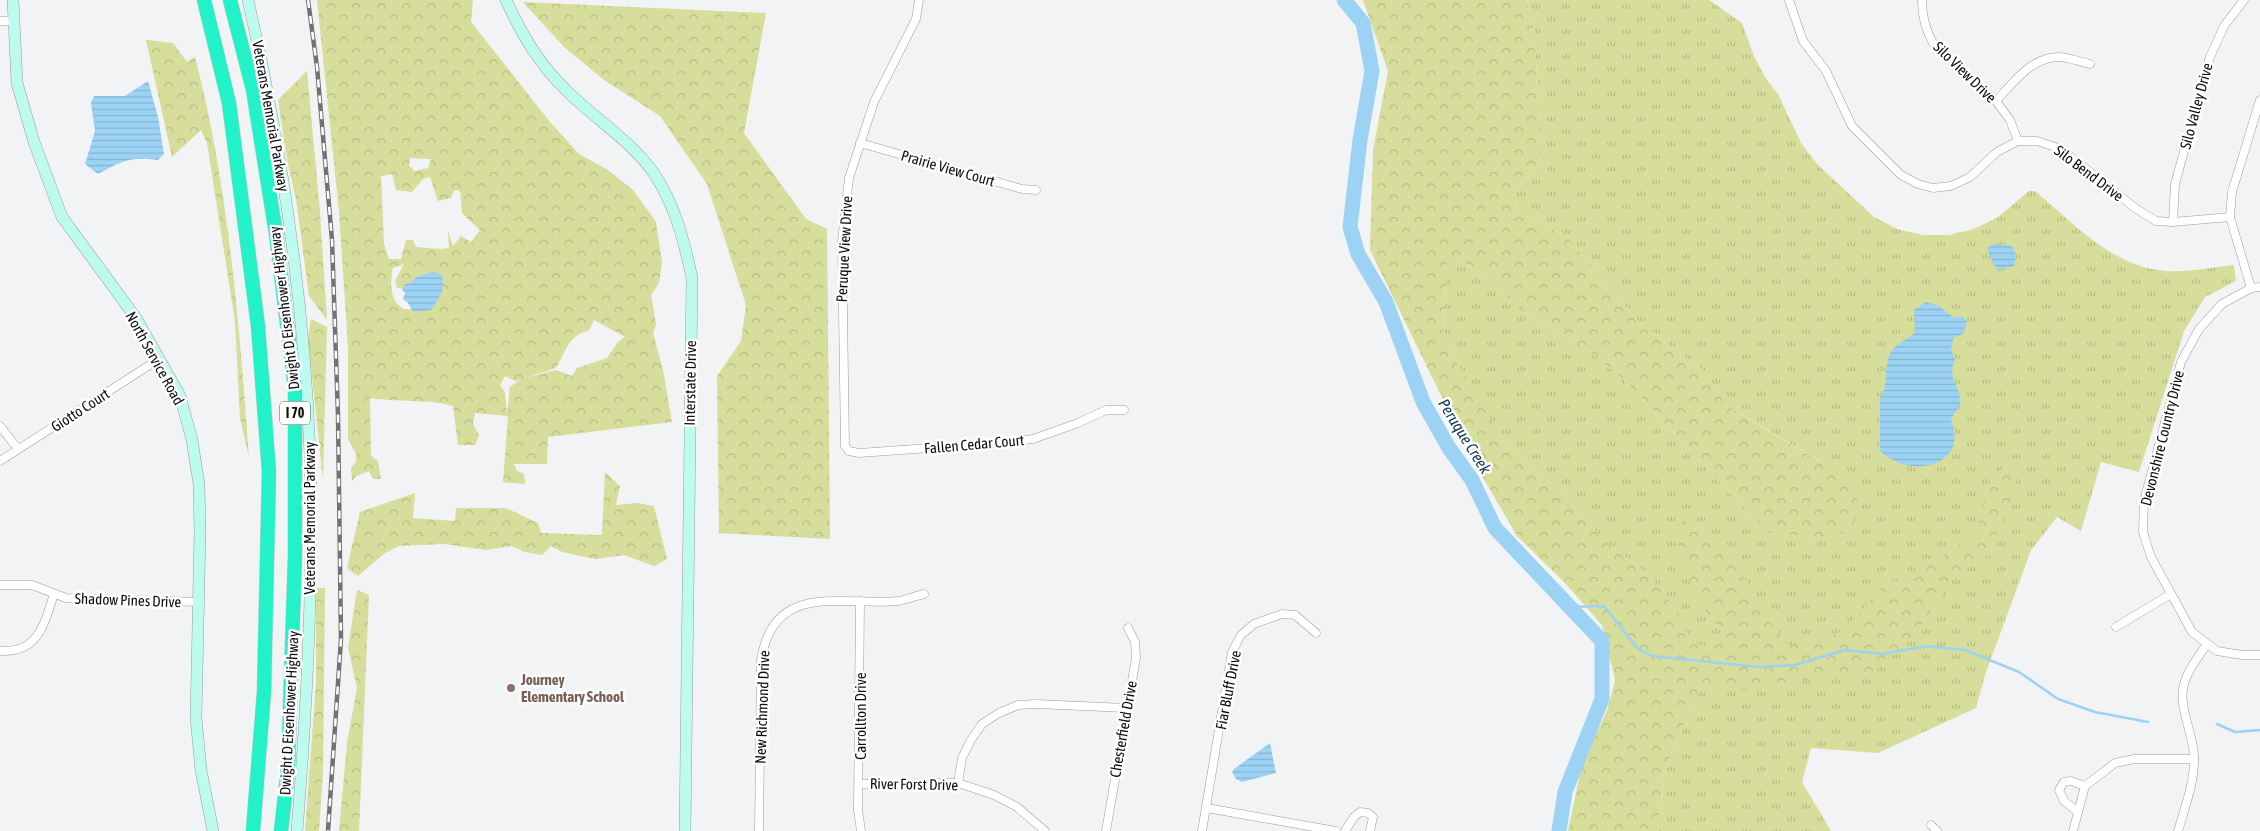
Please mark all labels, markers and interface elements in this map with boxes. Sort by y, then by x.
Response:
street label: Silo View Drive [1930,38,2000,106]
street label: Veterans Memorial Parkway [249,39,293,193]
street label: Silo Valley Drive [2176,61,2216,151]
street label: Silo Bend Drive [2051,141,2127,205]
street label: Prairie View Court [899,146,997,190]
street label: Peruque View Drive [833,195,855,303]
street label: Dwight D Eisenhower Highway [266,225,302,391]
street label: North Service Road [122,308,188,408]
street label: Interstate Drive [681,340,699,426]
street label: Devonshire Country Drive [2137,368,2187,508]
street label: Giotto Court [48,385,112,435]
water label: Peruque Creek [1434,395,1496,478]
road number: I 70 [280,402,310,424]
street label: Fallen Cedar Court [923,431,1025,457]
street label: Veterans Memorial Parkway [301,441,318,595]
street label: Shadow Pines Drive [74,590,182,610]
street label: Dwight D Eisenhower Highway [276,630,302,796]
street label: Fiar Bluff Drive [1212,649,1244,731]
street label: New Richmond Drive [752,650,772,764]
place label: Journey Elementary School [520,671,625,705]
street label: Carrollton Drive [852,672,869,760]
street label: Chesterfield Drive [1106,679,1140,779]
marker: Journey Elementary School [505,682,517,694]
street label: River Forst Drive [870,775,958,793]

